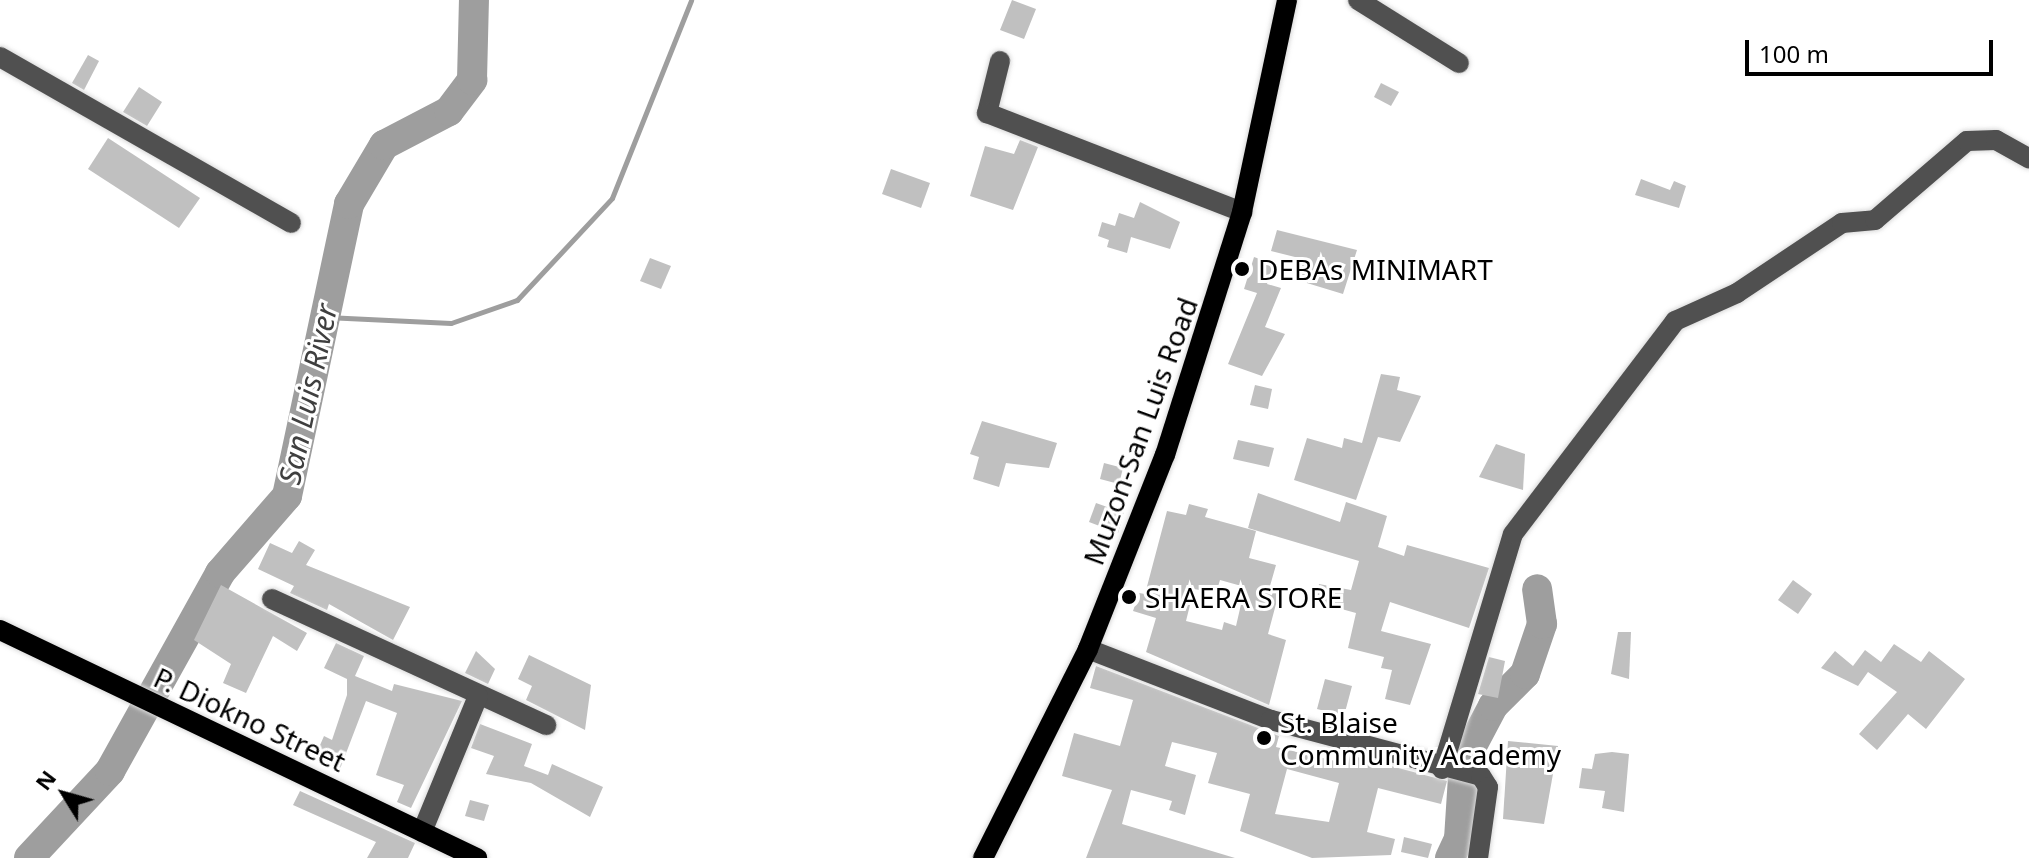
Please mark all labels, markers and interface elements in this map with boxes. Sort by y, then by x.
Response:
scale bar [1749,24,1997,74]
text: 100 m [1759,37,1829,70]
place label: DEBAs MINIMART [1258,252,1493,286]
marker: DEBAs MINIMART [1233,260,1251,278]
street label: Muzon-San Luis Road [1076,293,1204,569]
water label: San Luis River [271,301,345,487]
place label: SHAERA STORE [1145,580,1342,614]
marker: SHAERA STORE [1120,588,1138,606]
street label: P. Diokno Street [149,660,351,778]
place label: St. Blaise Community Academy [1280,705,1561,771]
marker: St. Blaise Community Academy [1255,729,1273,747]
north arrow [24,754,104,834]
text: N [27,763,62,796]

